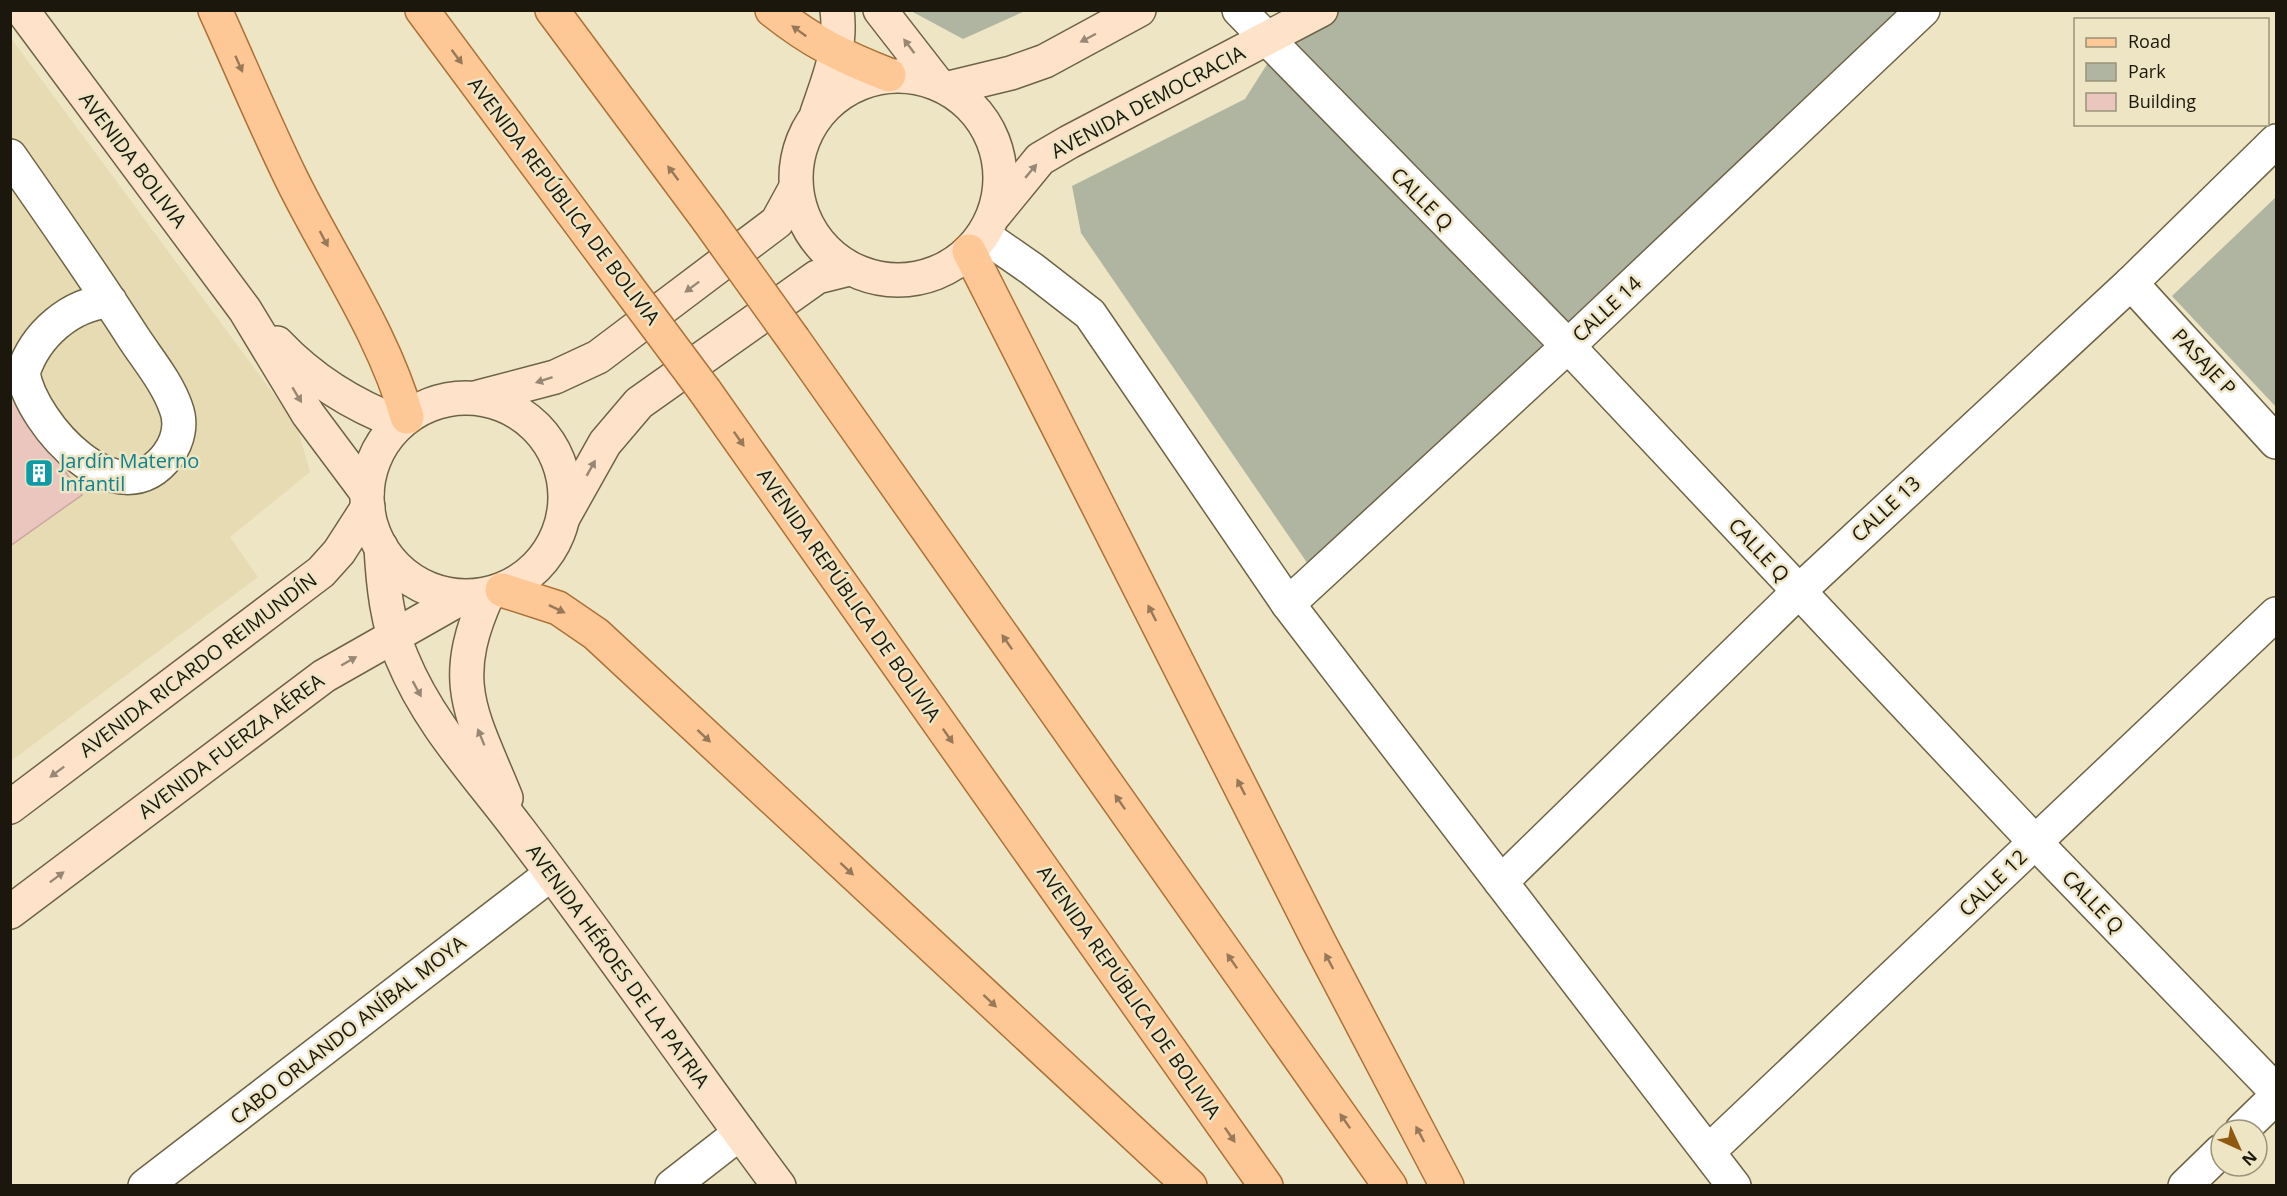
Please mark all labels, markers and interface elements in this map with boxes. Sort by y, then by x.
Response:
legend [2074,18,2269,126]
one-way arrow [792,25,808,37]
text: Road [2128,29,2171,53]
one-way arrow [1079,33,1096,43]
one-way arrow [903,38,915,53]
street label: AVENIDA DEMOCRACIA [1046,39,1250,164]
one-way arrow [451,49,463,65]
one-way arrow [235,55,244,72]
text: Park [2128,59,2166,83]
street label: AVENIDA REPÚBLICA DE BOLIVIA [462,71,667,330]
street label: AVENIDA BOLIVIA [73,86,194,233]
text: Building [2128,89,2196,113]
street label: CALLE Q [1385,162,1459,236]
one-way arrow [1024,163,1037,179]
one-way arrow [667,166,679,182]
one-way arrow [319,231,329,248]
street label: CALLE 14 [1566,269,1647,348]
one-way arrow [685,281,701,293]
street label: PASAJE P [2167,322,2242,401]
one-way arrow [535,376,553,386]
one-way arrow [291,387,302,403]
one-way arrow [733,431,745,447]
place label: Jardín Materno Infantil [58,447,199,497]
building icon: Jardín Materno Infantil [23,457,55,489]
one-way arrow [586,460,596,477]
street label: AVENIDA REPÚBLICA DE BOLIVIA [751,463,948,727]
street label: CALLE 13 [1845,470,1926,548]
street label: CALLE Q [1723,512,1796,587]
street label: AVENIDA RICARDO REIMUNDÍN [73,566,322,763]
one-way arrow [549,604,566,614]
one-way arrow [1148,605,1157,622]
one-way arrow [1002,635,1014,650]
one-way arrow [341,656,357,667]
street label: AVENIDA FUERZA AÉREA [132,667,329,824]
one-way arrow [412,681,422,698]
one-way arrow [942,727,954,743]
one-way arrow [476,728,485,746]
one-way arrow [696,729,711,743]
one-way arrow [49,766,65,778]
one-way arrow [1236,779,1245,796]
one-way arrow [1114,794,1126,810]
street label: AVENIDA HÉROES DE LA PATRIA [521,838,716,1093]
street label: CALLE 12 [1953,843,2033,922]
street label: AVENIDA REPÚBLICA DE BOLIVIA [1031,860,1228,1124]
one-way arrow [840,861,854,875]
street label: CALLE Q [2057,864,2130,939]
one-way arrow [50,871,65,883]
street label: CABO ORLANDO ANÍBAL MOYA [224,929,471,1130]
one-way arrow [1324,952,1334,969]
one-way arrow [1226,954,1238,970]
one-way arrow [983,994,998,1008]
one-way arrow [1339,1113,1351,1129]
north arrow [2209,1118,2269,1178]
one-way arrow [1415,1125,1425,1142]
one-way arrow [1224,1127,1236,1143]
text: N [2237,1146,2262,1171]

